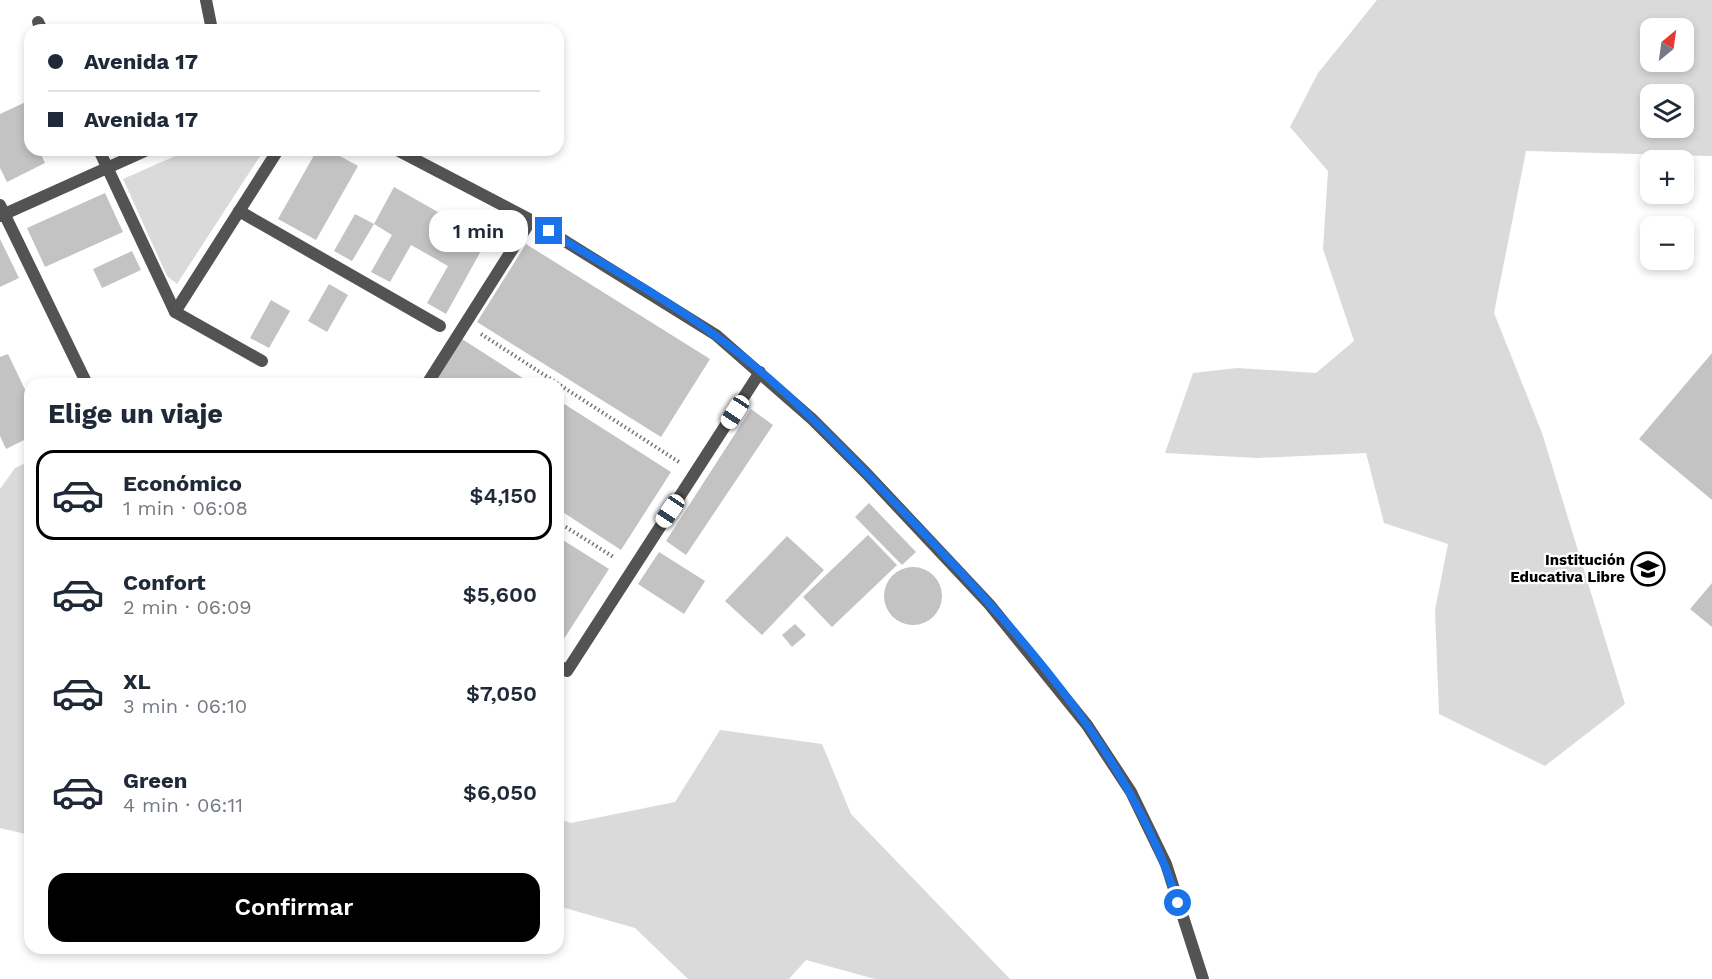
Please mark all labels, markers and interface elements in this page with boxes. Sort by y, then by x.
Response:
north arrow [1640,18,1694,72]
map controls [1640,18,1694,270]
text: Avenida 17 [84,49,198,74]
button: layers [1640,84,1694,138]
text: Avenida 17 [84,107,198,132]
button: + [1640,150,1694,204]
callout: 1 min [429,210,528,252]
button: − [1640,216,1694,270]
route end [535,217,562,244]
text: 1 min [453,219,504,243]
car [718,392,752,432]
text: Elige un viaje [48,398,223,430]
icon: car [51,468,105,522]
text: Económico [123,471,242,496]
text: $4,150 [470,483,537,508]
car [652,491,688,531]
text: 1 min · 06:08 [123,496,248,520]
place label: Institución Educativa Libre [1510,551,1625,586]
school or university icon: Institución Educativa Libre [1630,551,1666,587]
icon: car [51,567,105,621]
text: Confort [123,570,206,595]
text: $5,600 [463,582,537,607]
text: 2 min · 06:09 [123,595,252,619]
icon: car [51,666,105,720]
text: XL [123,669,151,694]
text: $7,050 [466,681,537,706]
text: 3 min · 06:10 [123,694,247,718]
icon: car [51,765,105,819]
text: Green [123,768,187,793]
text: $6,050 [463,780,537,805]
text: 4 min · 06:11 [123,793,243,817]
button: Confirmar [48,873,540,942]
route start [1164,889,1191,916]

